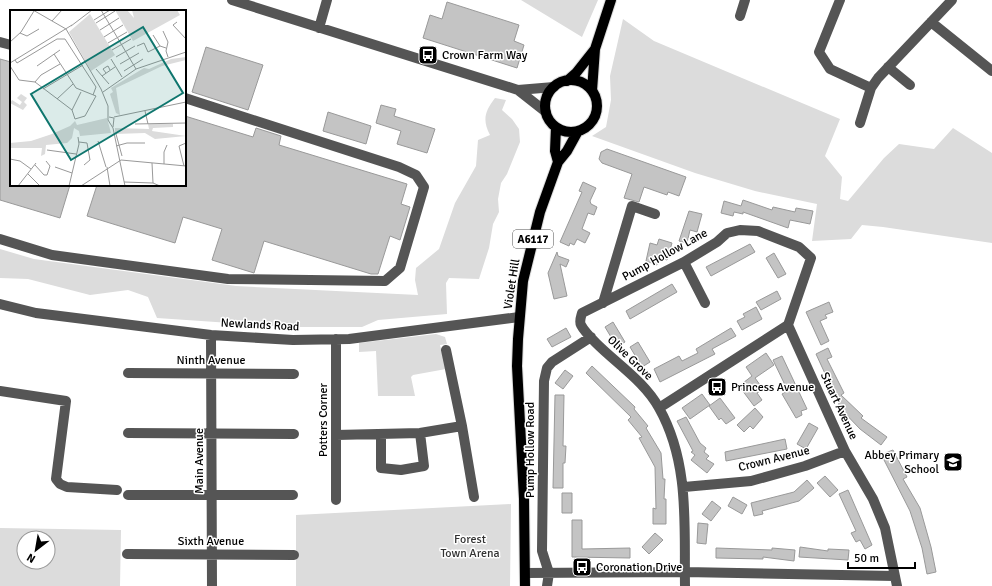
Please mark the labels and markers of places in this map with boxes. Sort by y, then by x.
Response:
bus stop icon: Crown Farm Way [417,44,439,66]
place label: Crown Farm Way [442,48,528,63]
bus stop icon: Princess Avenue [706,376,728,398]
place label: Princess Avenue [731,380,814,395]
place label: Abbey Primary School [864,448,939,477]
school or university icon: Abbey Primary School [942,451,964,473]
bus stop icon: Coronation Drive [571,556,593,578]
place label: Coronation Drive [596,560,682,575]

